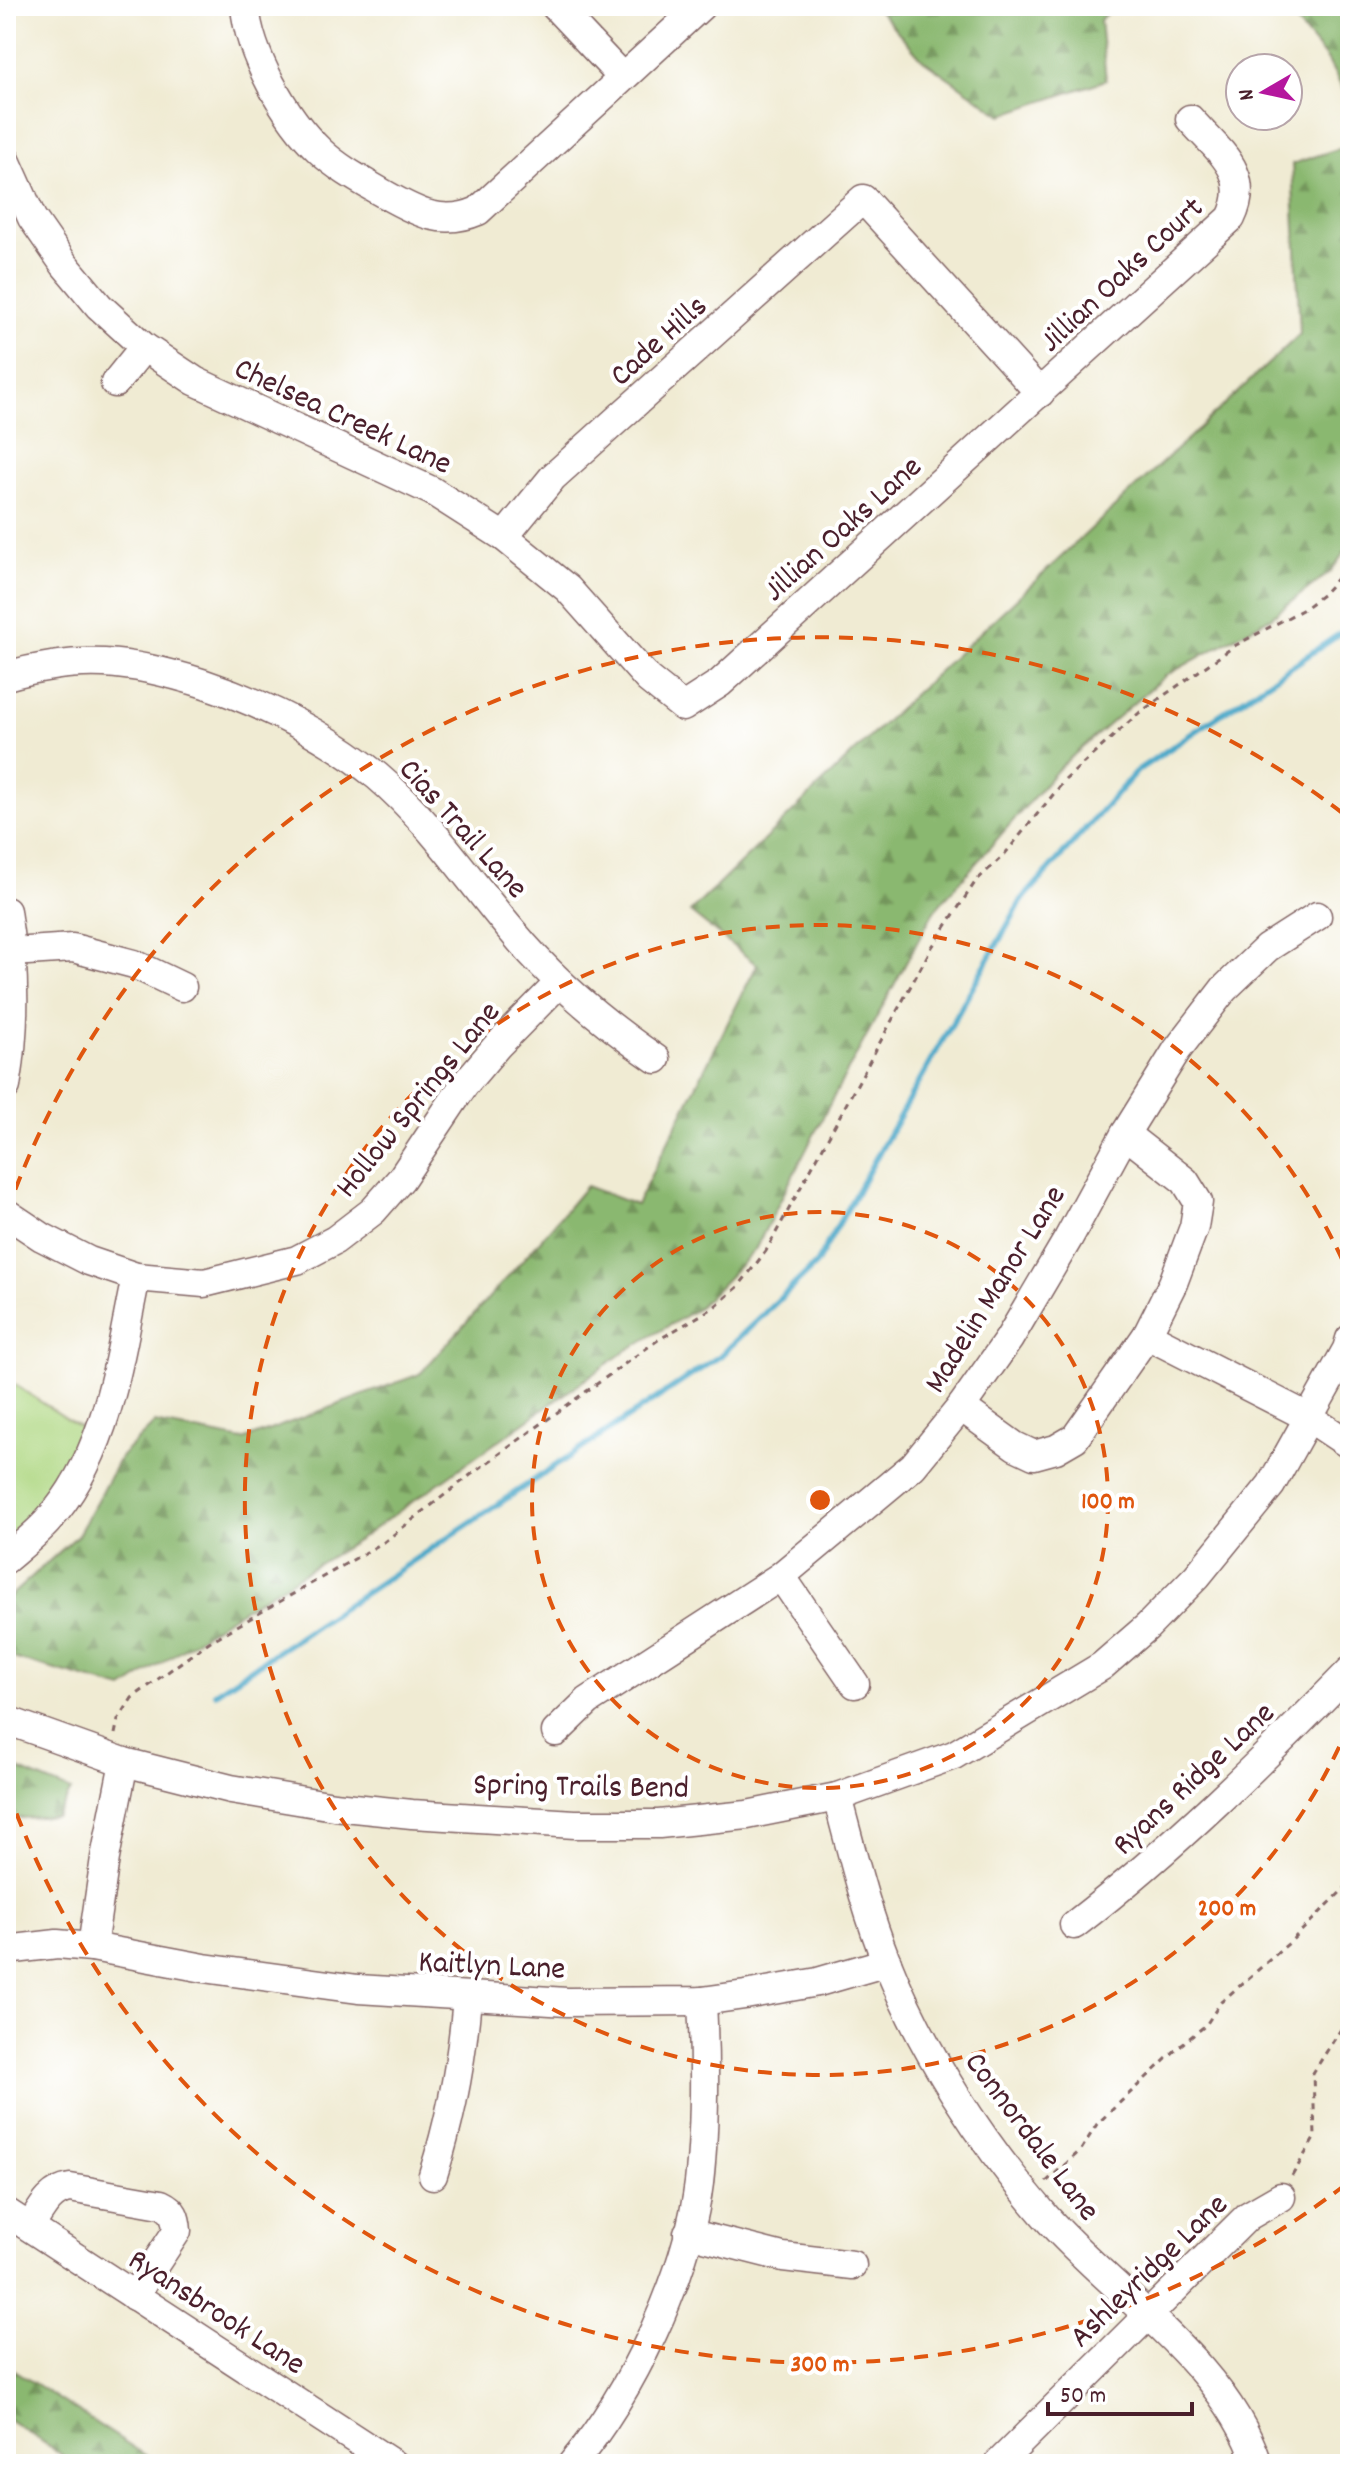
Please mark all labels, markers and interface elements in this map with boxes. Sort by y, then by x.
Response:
north arrow [1224,52,1304,132]
text: N [1232,87,1264,102]
street label: Jillian Oaks Court [1031,188,1216,365]
street label: Cade Hills [601,286,720,399]
street label: Chelsea Creek Lane [226,348,458,489]
street label: Jillian Oaks Lane [755,447,934,615]
street label: Cias Trail Lane [386,750,537,911]
street label: Hollow Springs Lane [326,993,514,1209]
street label: Madelin Manor Lane [915,1178,1080,1403]
centre of rings [806,1486,834,1514]
text: 100 m [1081,1486,1135,1520]
street label: Ryans Ridge Lane [1104,1693,1287,1868]
street label: Spring Trails Bend [473,1764,689,1814]
text: 200 m [1198,1893,1256,1927]
street label: Kaitlyn Lane [417,1941,566,1995]
street label: Connordale Lane [951,2044,1109,2232]
street label: Ashleyridge Lane [1061,2185,1240,2360]
street label: Ryansbrook Lane [117,2240,313,2389]
text: 300 m [791,2349,849,2383]
scale bar [1048,2366,1192,2416]
text: 50 m [1060,2380,1106,2414]

